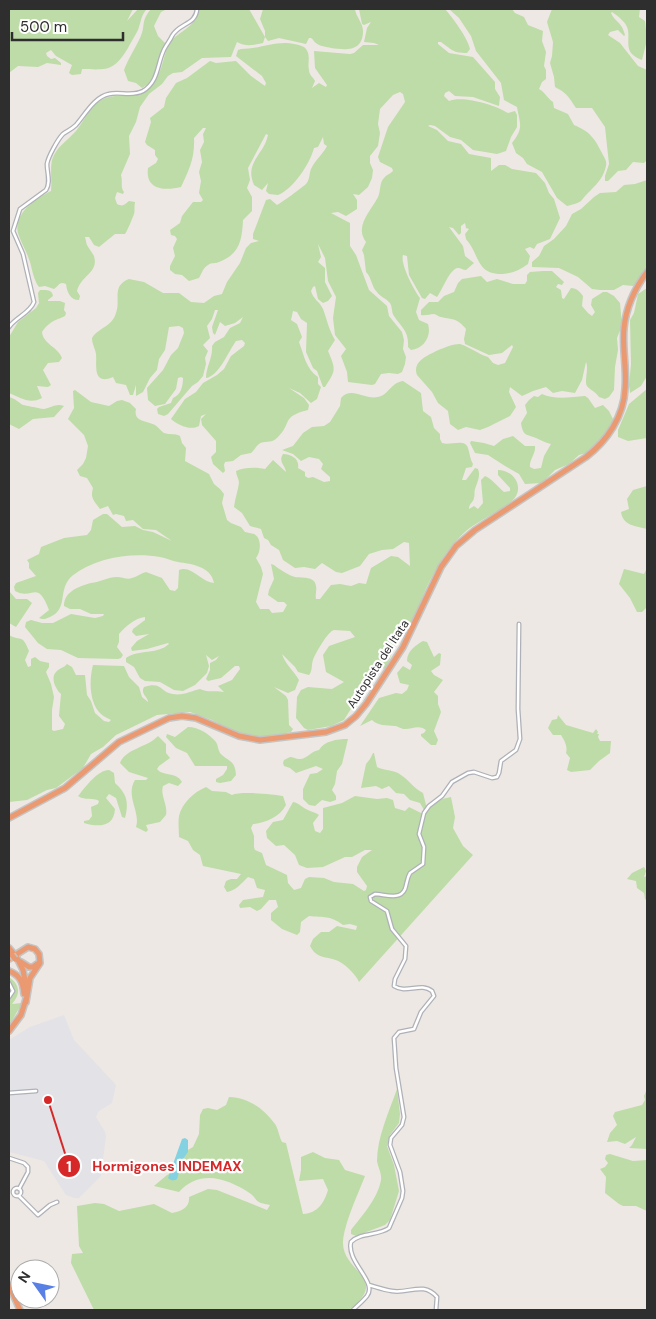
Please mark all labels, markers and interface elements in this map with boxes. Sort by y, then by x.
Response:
scale bar [12,10,124,42]
text: 500 m [20,17,67,37]
street label: Autopista del Itata [343,617,413,711]
callout: Hormigones INDEMAX [57,1152,251,1181]
text: 1 [66,1157,72,1177]
text: Hormigones INDEMAX [92,1157,242,1175]
north arrow [10,1259,60,1309]
text: N [14,1268,34,1286]

